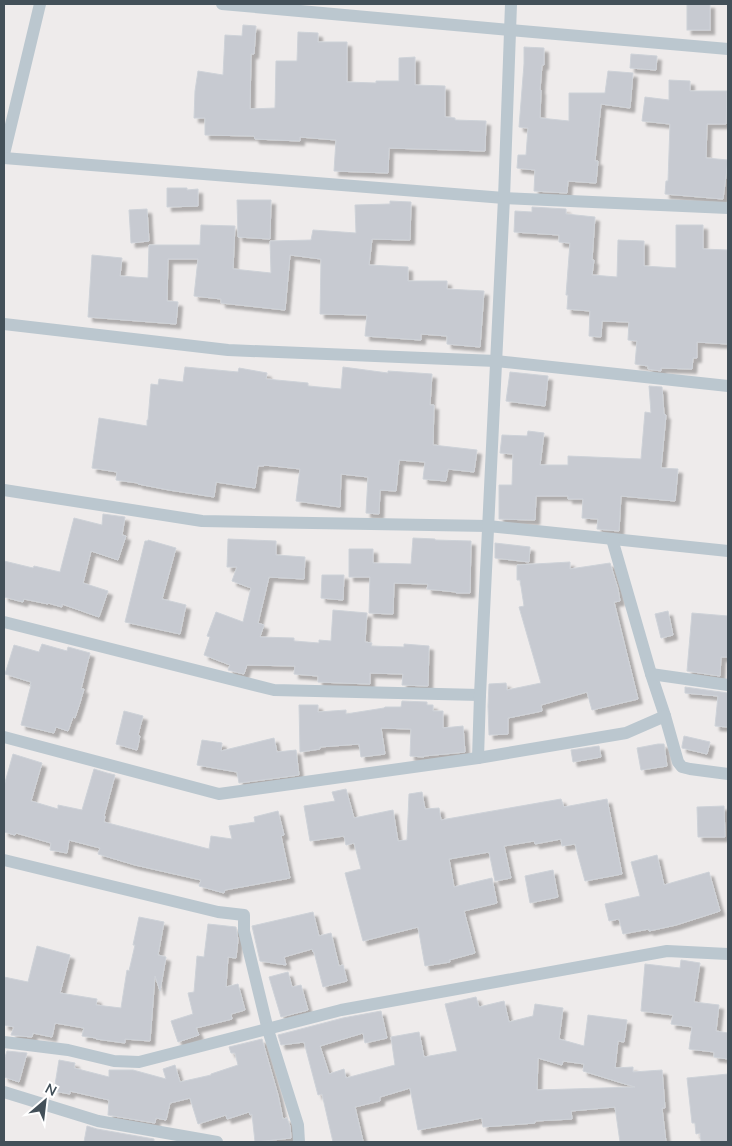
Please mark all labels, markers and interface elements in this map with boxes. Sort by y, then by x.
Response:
north arrow [20,1076,70,1126]
text: N [42,1079,60,1100]

